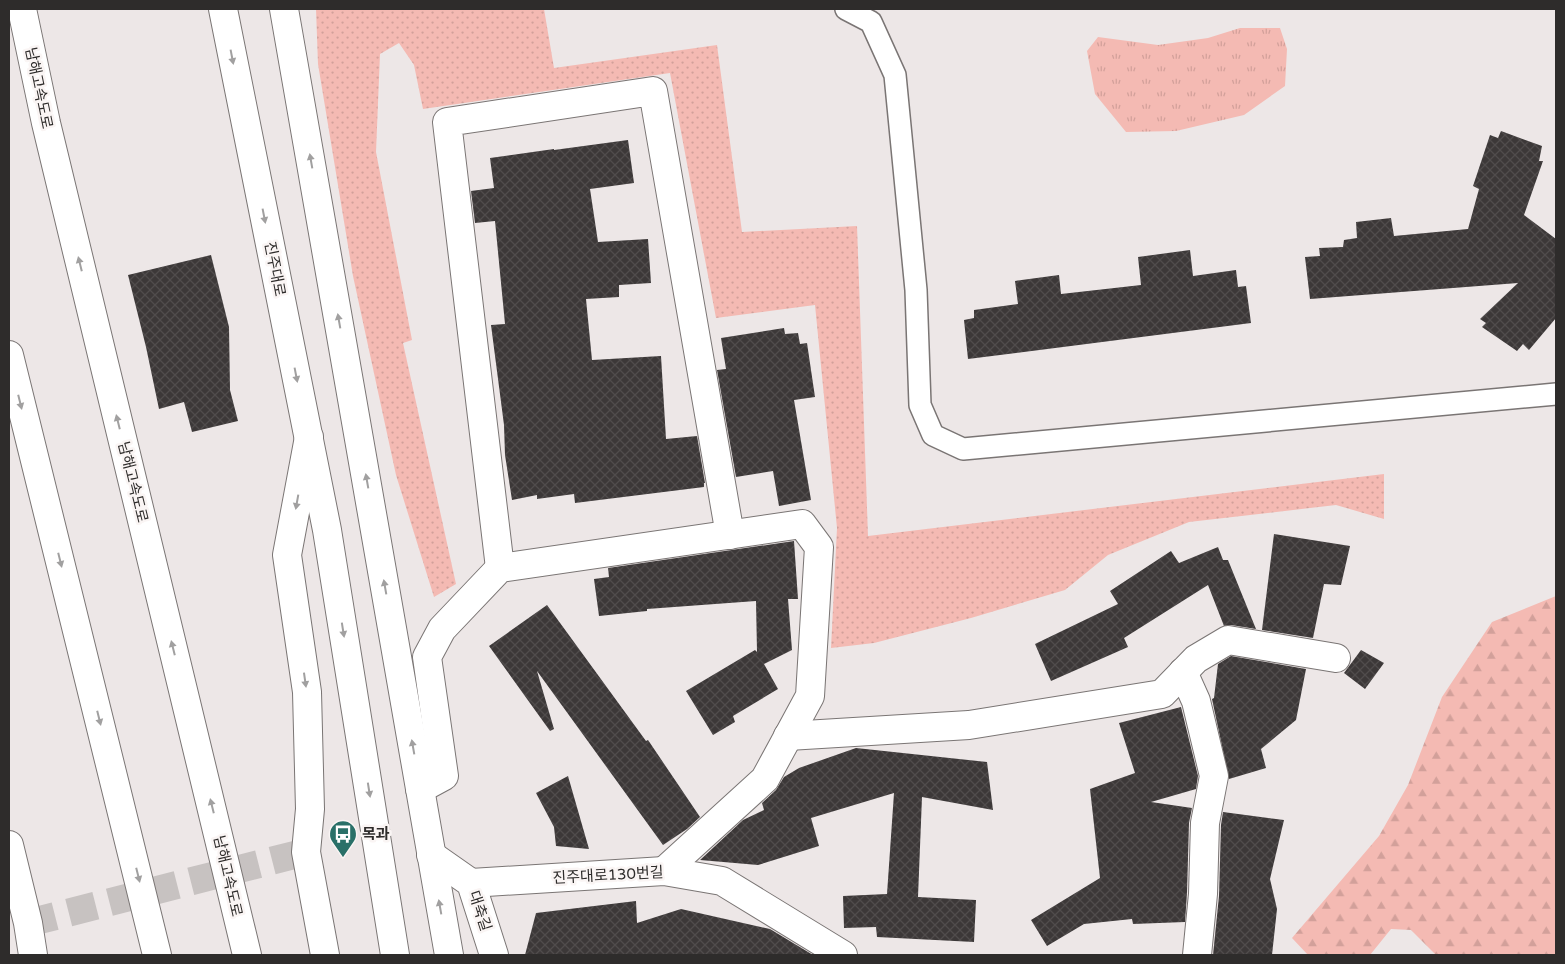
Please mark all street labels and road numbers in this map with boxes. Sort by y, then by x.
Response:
street label: 남해고속도로 [22,46,56,130]
street label: 진주대로 [261,240,289,298]
street label: 남해고속도로 [114,440,152,524]
street label: 남해고속도로 [210,834,246,918]
street label: 진주대로130번길 [552,863,664,887]
street label: 대축길 [465,889,495,933]

